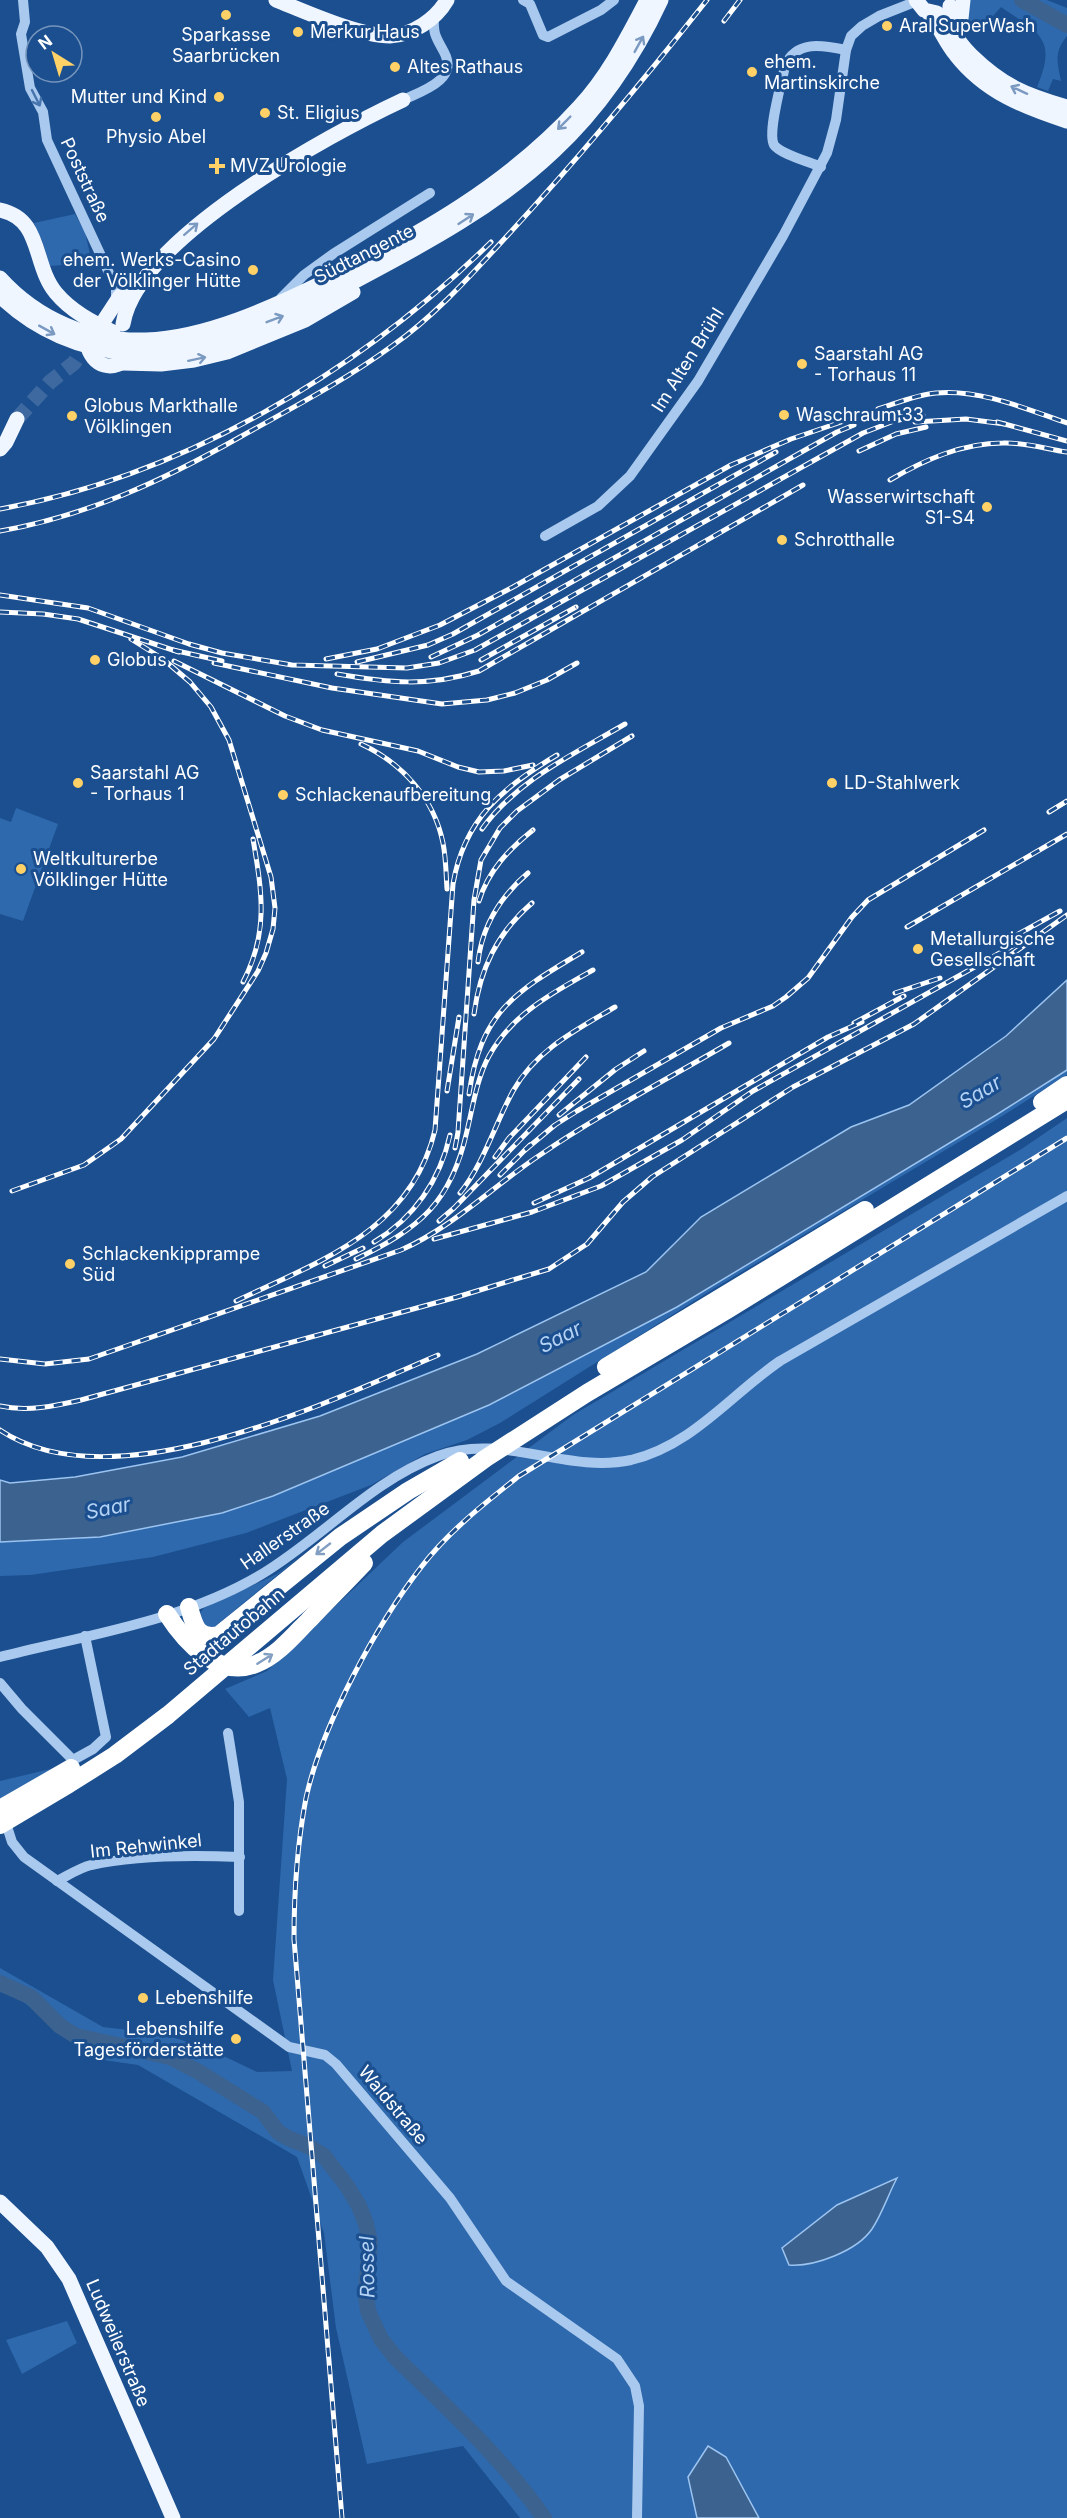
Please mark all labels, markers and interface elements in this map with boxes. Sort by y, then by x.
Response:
marker: Sparkasse Saarbrücken [219,8,233,22]
place label: Aral SuperWash [899,15,1035,36]
marker: Aral SuperWash [880,19,894,33]
place label: Merkur Haus [310,21,420,42]
north arrow [24,24,84,84]
place label: Sparkasse Saarbrücken [172,24,280,66]
marker: Merkur Haus [291,25,305,39]
text: N [34,30,56,54]
one-way arrow [633,36,645,53]
place label: ehem. Martinskirche [764,51,880,93]
place label: Altes Rathaus [407,56,523,77]
marker: Altes Rathaus [388,60,402,74]
marker: ehem. Martinskirche [745,65,759,79]
one-way arrow [1010,84,1028,95]
place label: Mutter und Kind [71,86,207,107]
one-way arrow [30,88,42,106]
marker: Mutter und Kind [212,90,226,104]
place label: St. Eligius [277,102,360,123]
marker: St. Eligius [258,106,272,120]
marker: Physio Abel [149,110,163,124]
one-way arrow [556,116,571,131]
place label: Physio Abel [106,126,206,147]
street label: Poststraße [57,134,114,226]
place label: MVZ Urologie [230,155,347,176]
marker: MVZ Urologie [208,157,226,175]
one-way arrow [458,213,474,225]
street label: Südtangente [311,220,417,288]
one-way arrow [183,222,198,236]
place label: ehem. Werks-Casino der Völklinger Hütte [63,249,241,291]
marker: ehem. Werks-Casino der Völklinger Hütte [246,263,260,277]
street label: Im Alten Brühl [647,304,728,416]
one-way arrow [265,312,284,323]
one-way arrow [38,324,55,336]
place label: Saarstahl AG - Torhaus 11 [814,343,923,385]
one-way arrow [186,353,206,364]
marker: Saarstahl AG - Torhaus 11 [795,357,809,371]
place label: Globus Markthalle Völklingen [84,395,238,437]
place label: Waschraum 33 [796,404,924,425]
marker: Waschraum 33 [777,408,791,422]
marker: Globus Markthalle Völklingen [65,409,79,423]
place label: Wasserwirtschaft S1-S4 [827,486,975,528]
marker: Wasserwirtschaft S1-S4 [980,500,994,514]
place label: Schrotthalle [794,529,895,550]
marker: Schrotthalle [775,533,789,547]
place label: Globus [107,649,167,670]
marker: Globus [88,653,102,667]
place label: Saarstahl AG - Torhaus 1 [90,762,199,804]
place label: LD-Stahlwerk [844,772,960,793]
marker: Saarstahl AG - Torhaus 1 [71,776,85,790]
marker: LD-Stahlwerk [825,776,839,790]
place label: Schlackenaufbereitung [295,784,491,805]
marker: Schlackenaufbereitung [276,788,290,802]
place label: Weltkulturerbe Völklinger Hütte [33,848,168,890]
marker: Weltkulturerbe Völklinger Hütte [14,862,28,876]
place label: Metallurgische Gesellschaft [930,928,1055,970]
marker: Metallurgische Gesellschaft [911,942,925,956]
water label: Saar [955,1070,1006,1114]
place label: Schlackenkipprampe Süd [82,1243,260,1285]
marker: Schlackenkipprampe Süd [63,1257,77,1271]
water label: Saar [535,1316,586,1358]
water label: Saar [84,1492,133,1524]
street label: Hallerstraße [236,1497,333,1574]
one-way arrow [316,1543,332,1556]
street label: Stadtautobahn [179,1583,288,1680]
one-way arrow [256,1652,273,1665]
street label: Im Rehwinkel [89,1829,203,1862]
place label: Lebenshilfe [155,1987,253,2008]
marker: Lebenshilfe [136,1991,150,2005]
place label: Lebenshilfe Tagesförderstätte [74,2018,224,2060]
marker: Lebenshilfe Tagesförderstätte [229,2032,243,2046]
street label: Waldstraße [354,2061,432,2148]
water label: Rossel [354,2236,380,2298]
street label: Ludweilerstraße [82,2276,155,2410]

